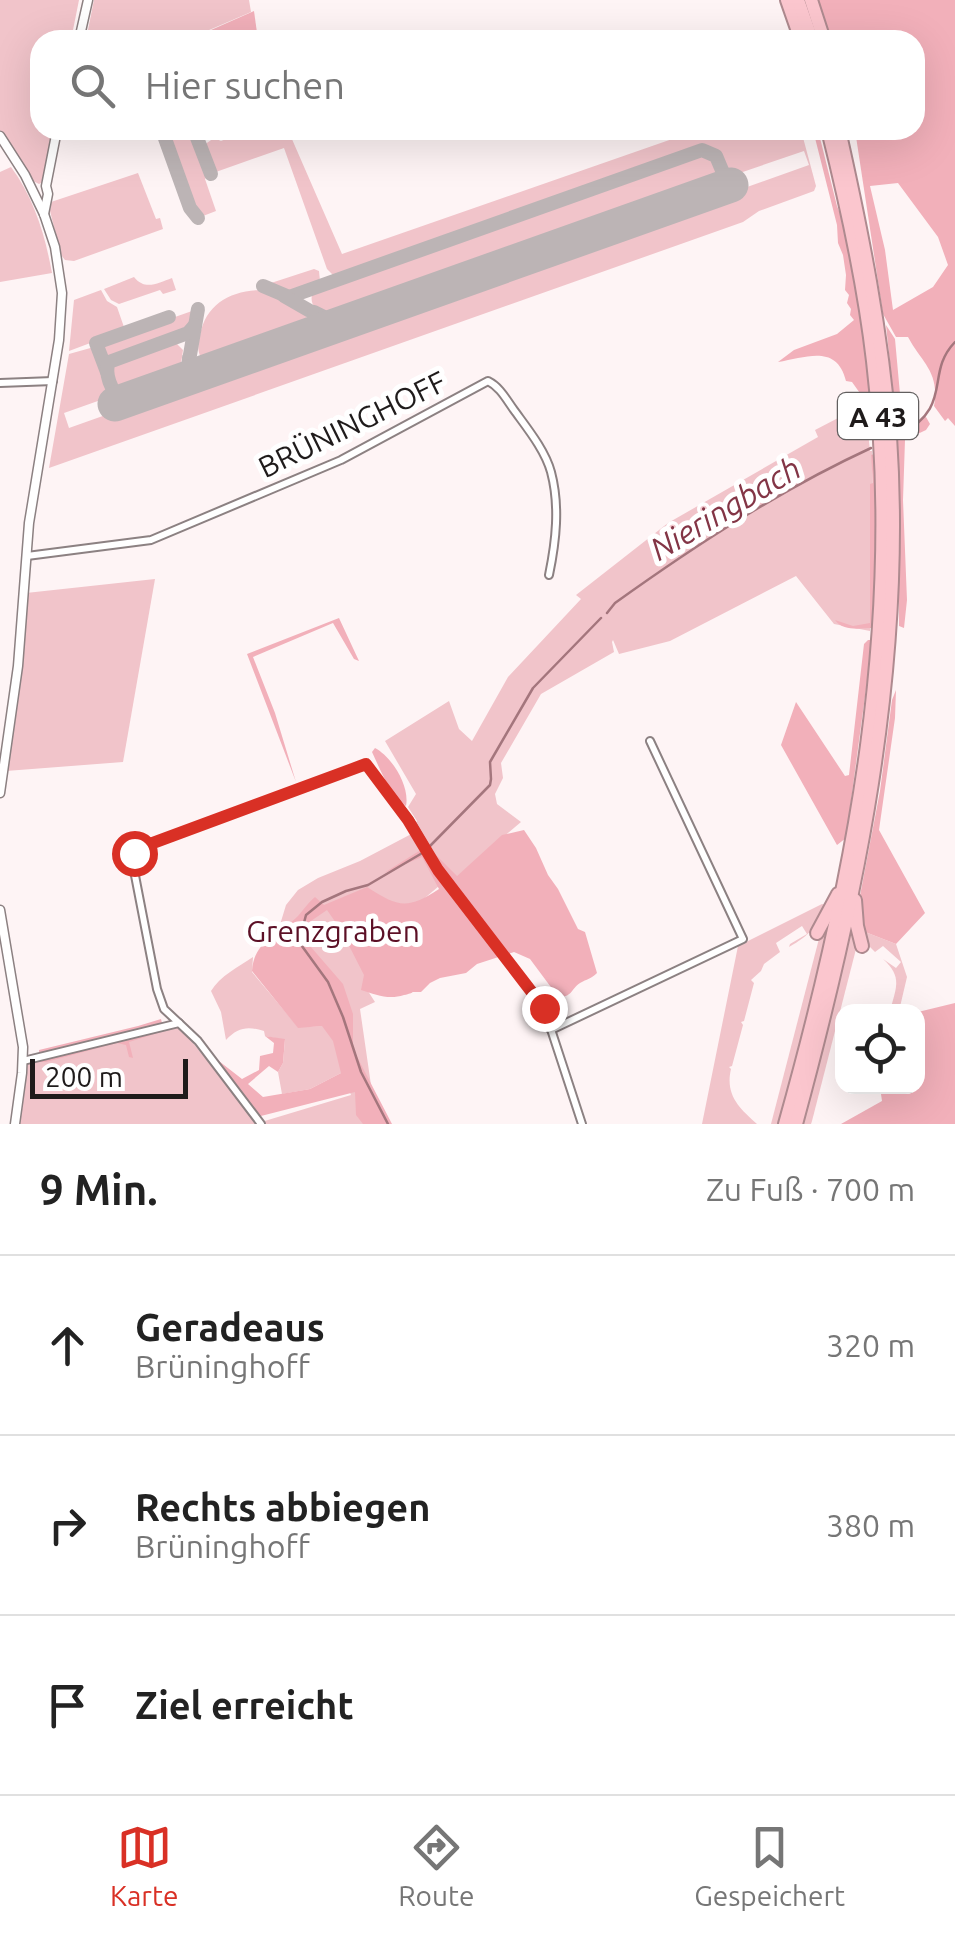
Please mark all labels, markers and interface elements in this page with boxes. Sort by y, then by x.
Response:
search box [30,30,925,140]
icon: search [65,58,120,113]
text: Hier suchen [145,64,345,106]
street label: BRÜNINGHOFF [253,364,451,484]
road number: A 43 [838,393,918,439]
water label: Nieringbach [643,449,807,567]
route start [112,831,158,877]
park label: Grenzgraben [246,914,420,948]
route end [522,986,568,1032]
map controls [835,1004,925,1094]
button: locate [835,1004,925,1094]
scale bar [30,1054,188,1098]
text: 200 m [45,1061,123,1092]
text: 9 Min. [40,1166,158,1213]
text: Zu Fuß · 700 m [706,1171,915,1207]
text: Geradeaus [135,1306,325,1348]
icon: ahead [40,1318,95,1373]
text: 320 m [826,1327,915,1363]
text: Brüninghoff [135,1348,310,1384]
text: Rechts abbiegen [135,1486,430,1528]
icon: right [40,1498,95,1553]
text: 380 m [826,1507,915,1543]
text: Brüninghoff [135,1528,310,1564]
icon: arrive [40,1678,95,1733]
text: Ziel erreicht [135,1684,354,1726]
tab: Karte [110,1820,178,1911]
tab: Route [398,1820,474,1911]
tab: Gespeichert [694,1820,845,1911]

